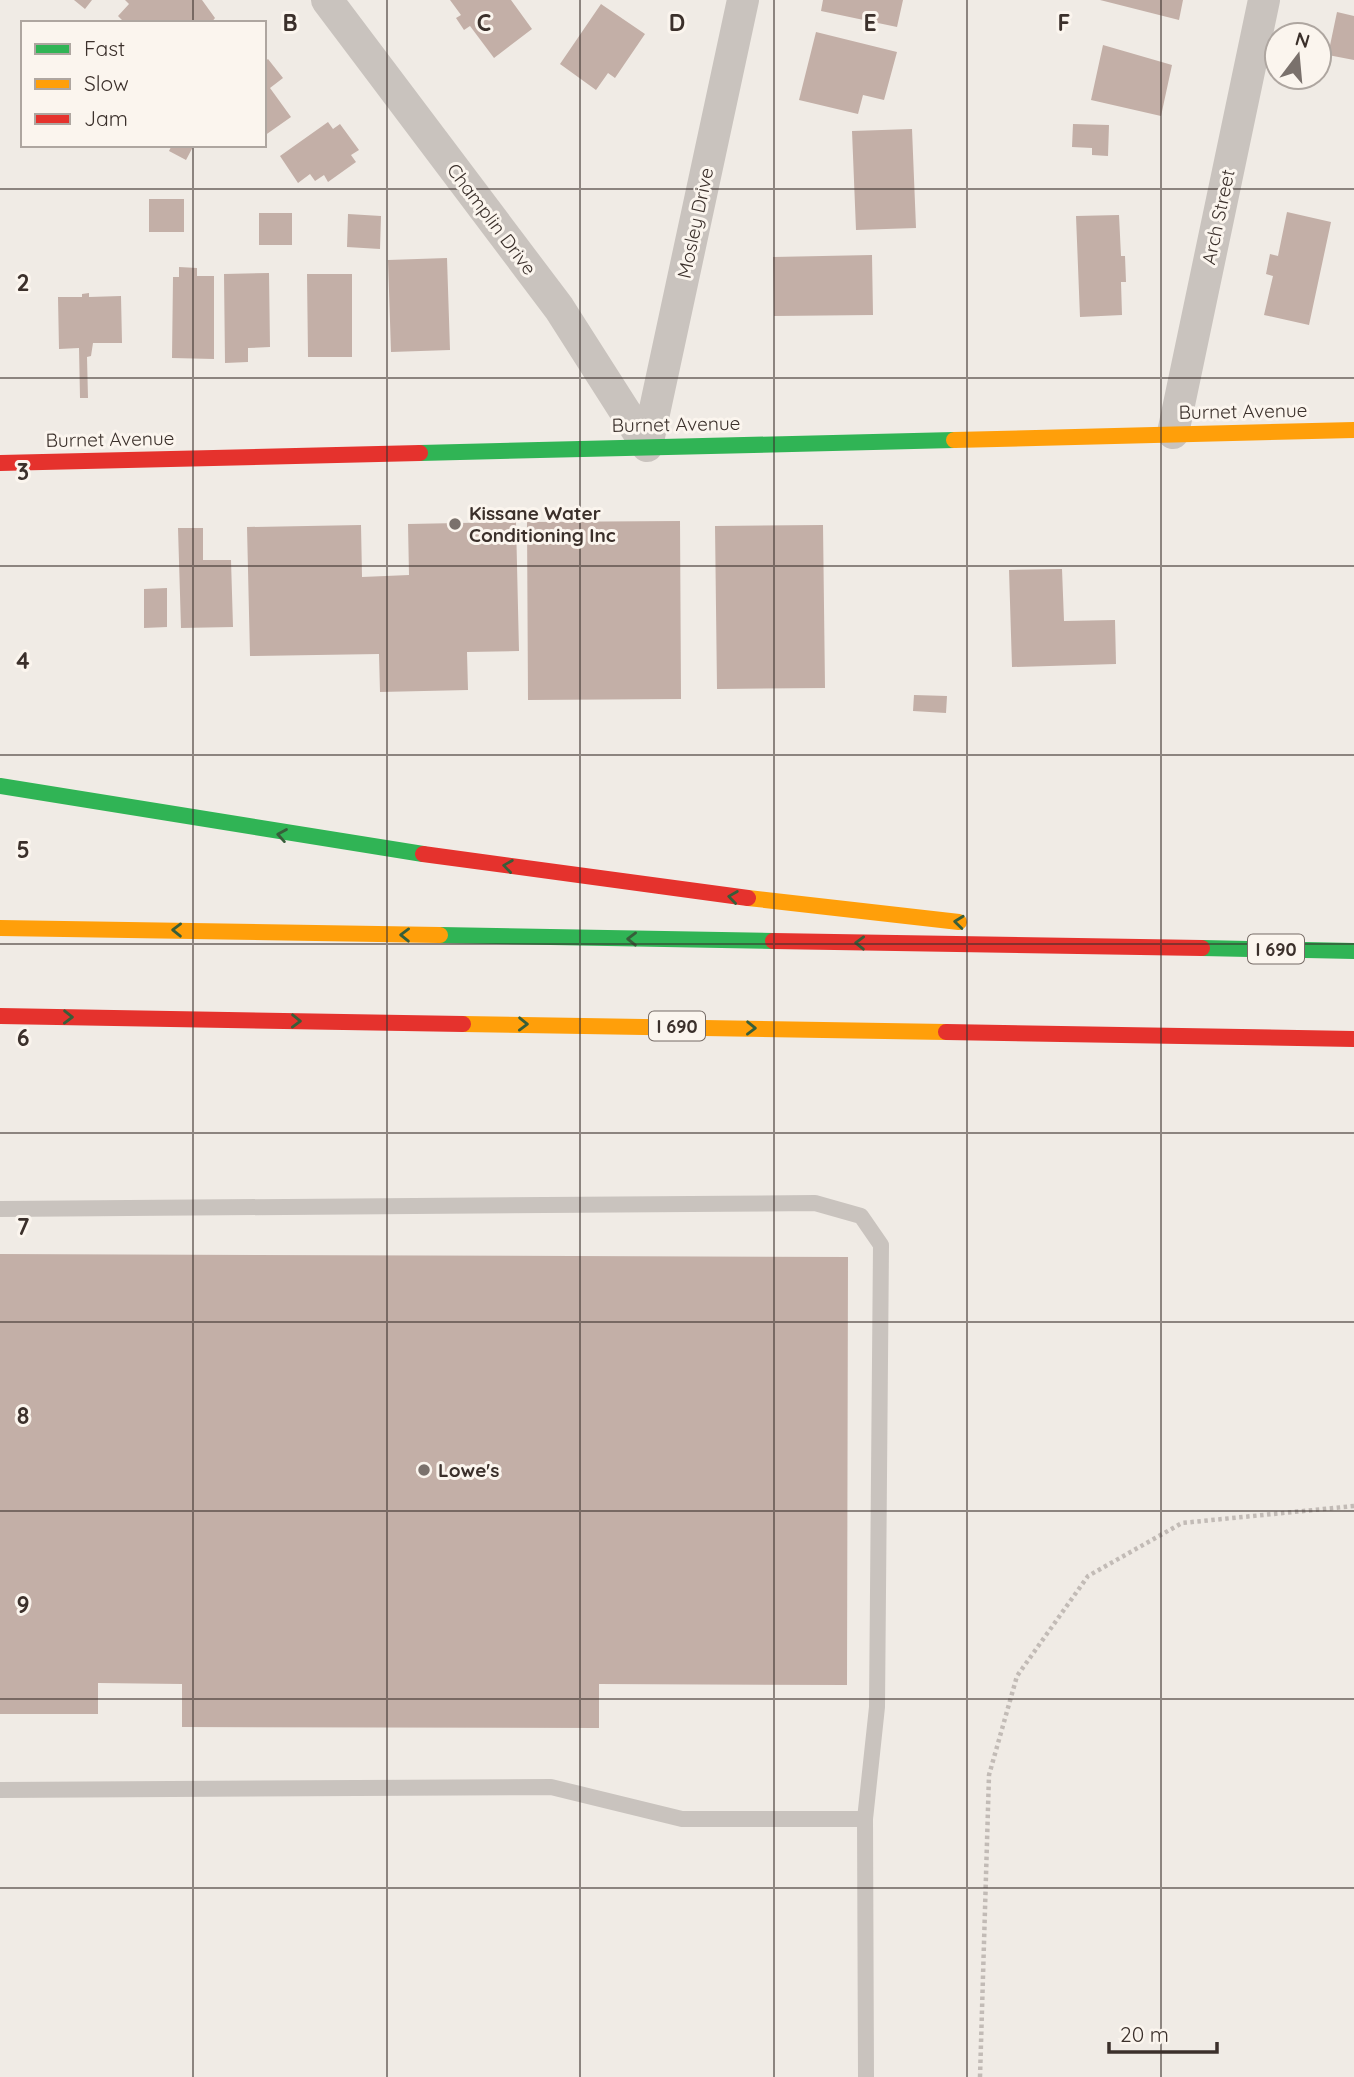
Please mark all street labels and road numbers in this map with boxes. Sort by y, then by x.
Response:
street label: Champlin Drive [442,158,542,280]
street label: Mosley Drive [672,165,718,281]
street label: Arch Street [1196,167,1240,267]
street label: Burnet Avenue [1178,398,1308,424]
street label: Burnet Avenue [611,411,741,437]
street label: Burnet Avenue [45,426,175,452]
road number: I 690 [1248,934,1304,964]
road number: I 690 [649,1012,705,1041]

